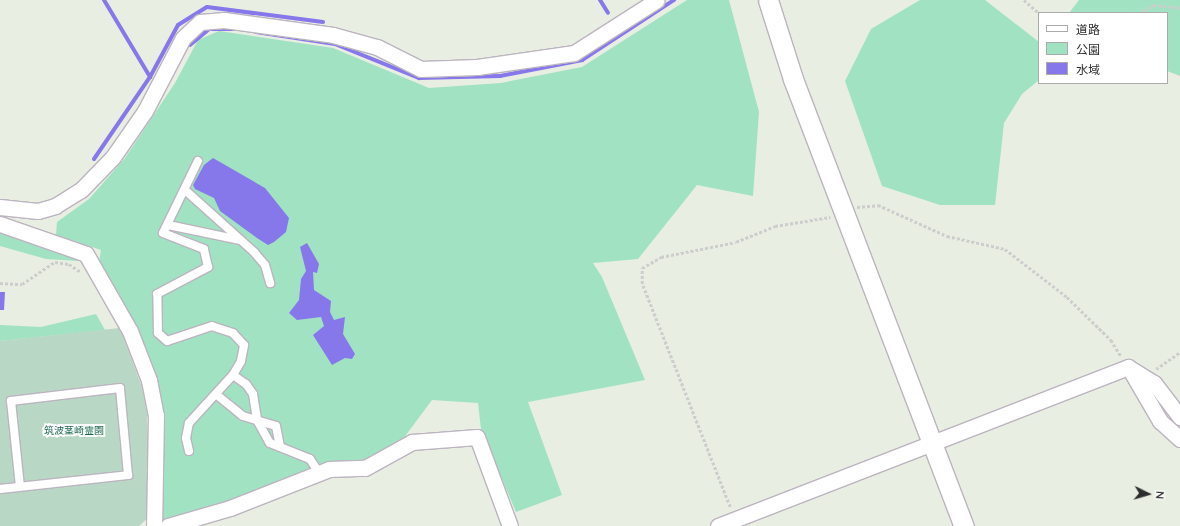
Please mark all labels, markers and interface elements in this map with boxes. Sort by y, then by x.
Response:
legend [1038,12,1168,84]
text: 道路 [1076,22,1100,37]
text: 公園 [1076,42,1100,57]
text: 水域 [1076,62,1100,77]
park label: 筑波茎崎霊園 [44,425,104,437]
north arrow [1128,474,1168,514]
text: N [1153,490,1167,500]

